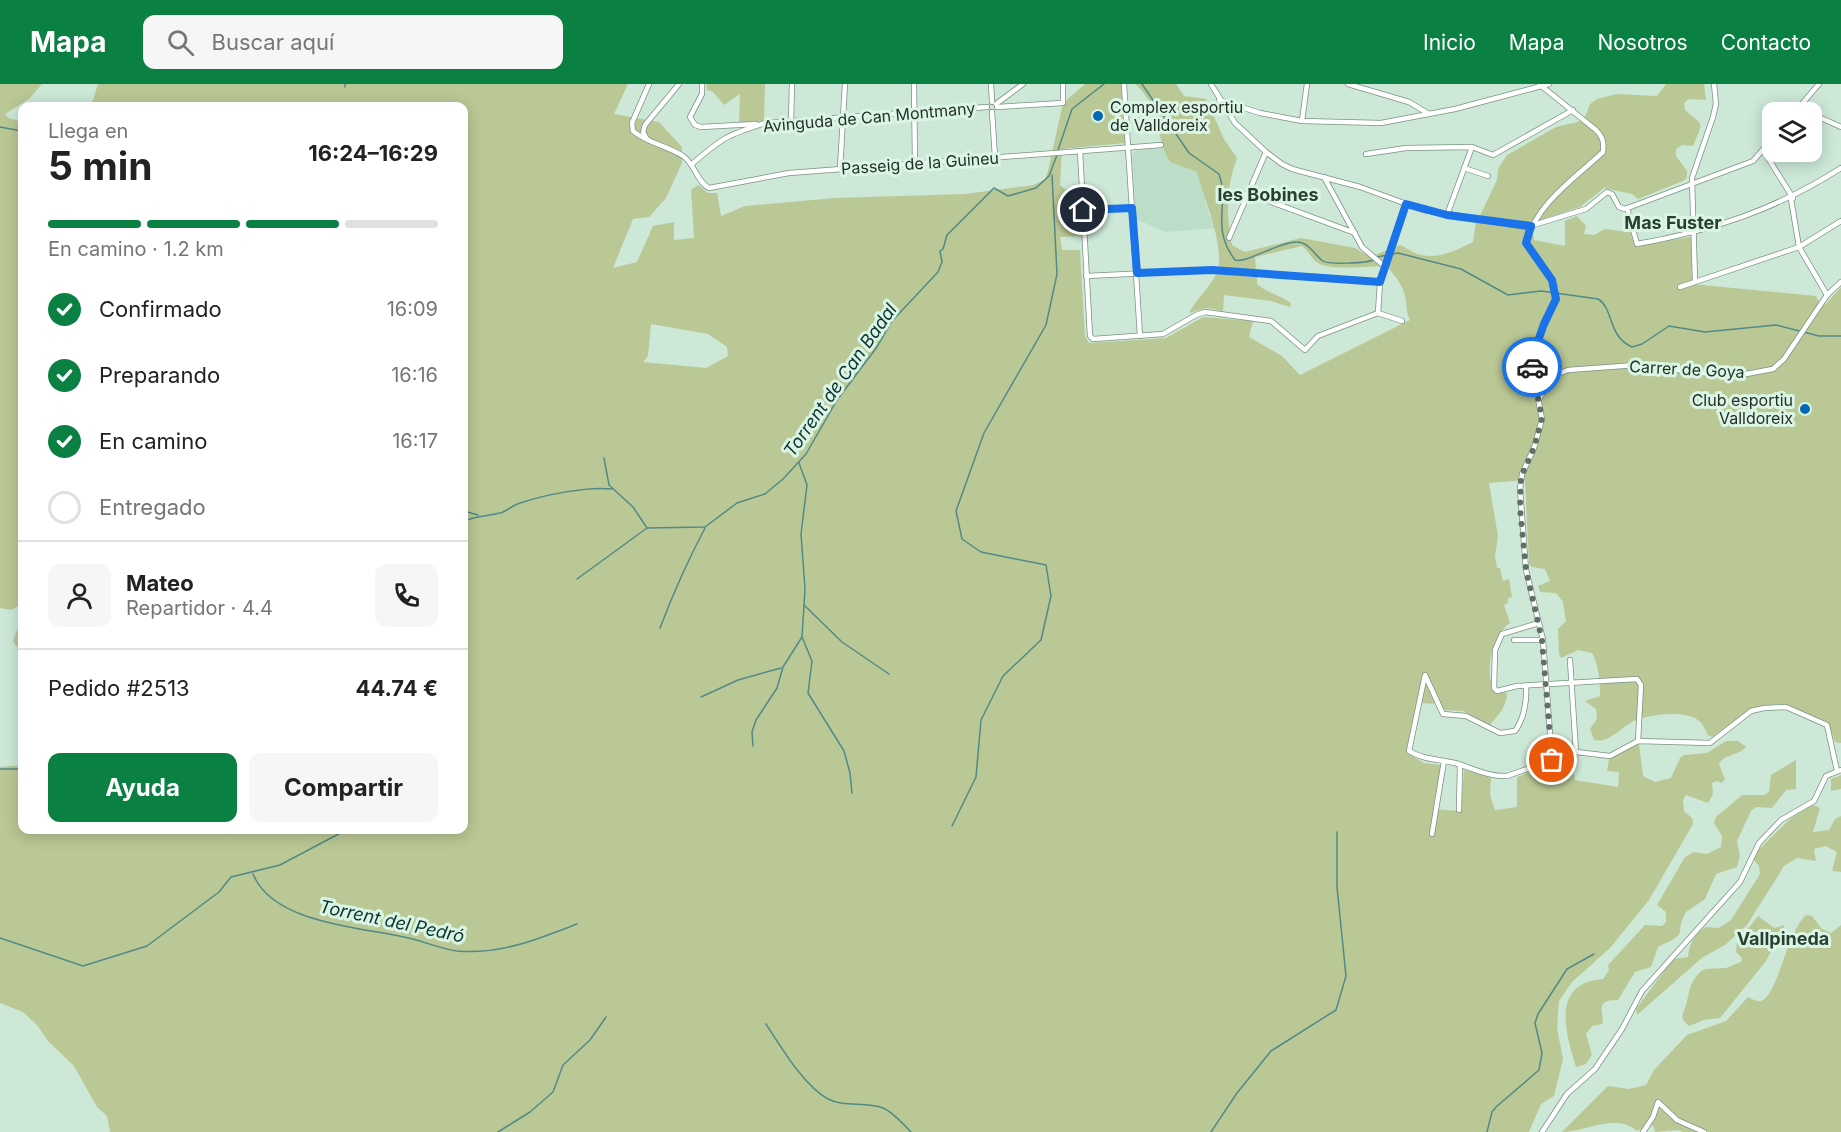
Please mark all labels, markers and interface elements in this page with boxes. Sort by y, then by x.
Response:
search box [143,15,563,69]
text: Mapa [30,25,107,59]
icon: search [164,26,197,59]
text: Buscar aquí [212,29,334,55]
text: Inicio [1423,30,1476,55]
text: Mapa [1509,30,1564,55]
text: Nosotros [1597,30,1688,55]
text: Contacto [1721,30,1811,55]
place label: Complex esportiu de Valldoreix [1110,97,1243,135]
street label: Avinguda de Can Montmany [762,98,976,136]
map controls [1762,102,1822,162]
button: layers [1762,102,1822,162]
marker: Complex esportiu de Valldoreix [1091,109,1105,123]
text: Llega en [48,119,128,143]
text: 16:24–16:29 [308,140,438,166]
text: 5 min [48,142,153,189]
street label: Passeig de la Guineu [840,148,1000,178]
pin [1057,184,1108,235]
district label: les Bobines [1217,184,1319,205]
icon: home [1066,193,1099,226]
district label: Mas Fuster [1624,212,1722,233]
text: En camino · 1.2 km [48,237,224,261]
icon: check [48,293,81,326]
text: Confirmado [99,296,222,322]
text: 16:09 [387,297,438,321]
water label: Torrent de Can Badal [779,299,901,461]
courier [1502,337,1562,397]
icon: car [1516,351,1549,384]
street label: Carrer de Goya [1629,356,1745,382]
icon: check [48,359,81,392]
text: Preparando [99,362,220,388]
text: 16:16 [391,363,438,387]
place label: Club esportiu Valldoreix [1692,390,1793,428]
marker: Club esportiu Valldoreix [1798,402,1812,416]
icon: check [48,425,81,458]
text: En camino [99,428,207,454]
text: 16:17 [392,429,438,453]
text: Entregado [99,494,206,520]
button: person [48,564,111,627]
button: phone [375,564,438,627]
text: Mateo [126,570,194,596]
text: Repartidor · 4.4 [126,596,273,620]
text: Pedido #2513 [48,675,190,701]
text: 44.74 € [356,675,438,701]
pin [1526,734,1577,785]
icon: bag [1535,743,1568,776]
button: Ayuda [48,753,237,822]
button: Compartir [249,753,438,822]
water label: Torrent del Pedró [318,895,466,947]
district label: Vallpineda [1737,928,1829,949]

